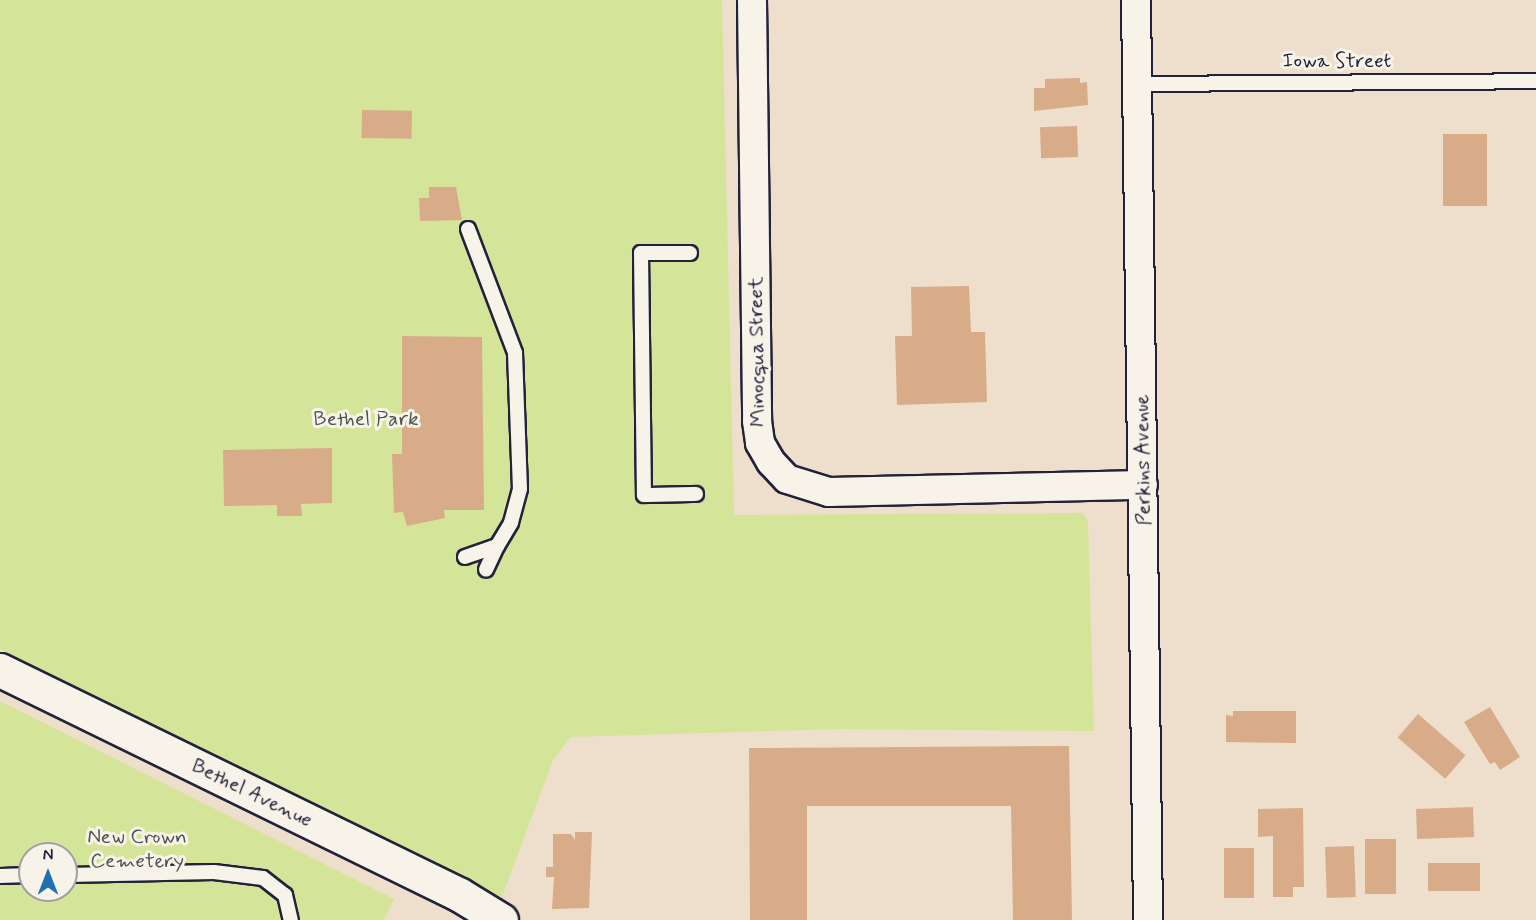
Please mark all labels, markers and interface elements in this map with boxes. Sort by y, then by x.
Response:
street label: Iowa Street [1281,48,1393,74]
street label: Minocqua Street [743,277,771,427]
street label: Perkins Avenue [1129,392,1157,528]
park label: Bethel Park [314,406,418,432]
street label: Bethel Avenue [189,754,315,832]
park label: New Crown Cemetery [86,824,188,874]
north arrow [18,842,78,902]
text: N [43,845,53,866]

